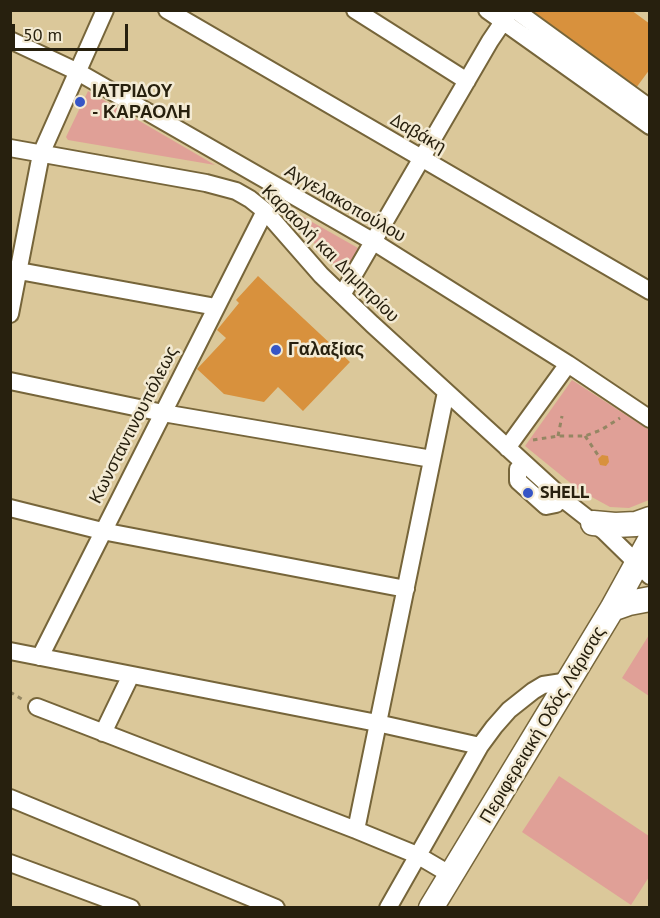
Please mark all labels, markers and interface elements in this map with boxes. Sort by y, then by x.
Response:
scale bar [15,12,130,50]
text: 50 m [23,23,62,46]
place label: ΙΑΤΡΙΔΟΥ - ΚΑΡΑΟΛΗ [92,81,191,124]
marker: ΙΑΤΡΙΔΟΥ - ΚΑΡΑΟΛΗ [73,95,87,109]
street label: Δαβάκη [386,110,450,158]
street label: Αγγελακοπούλου [281,161,409,247]
street label: Καραολή και Δημητρίου [257,181,403,327]
place label: Γαλαξίας [288,339,364,361]
street label: Κωνσταντινουπόλεως [85,343,183,507]
marker: Γαλαξίας [269,343,283,357]
place label: SHELL [540,482,589,504]
marker: SHELL [521,486,535,500]
street label: Περιφερειακή Οδός Λάρισας [476,623,610,827]

